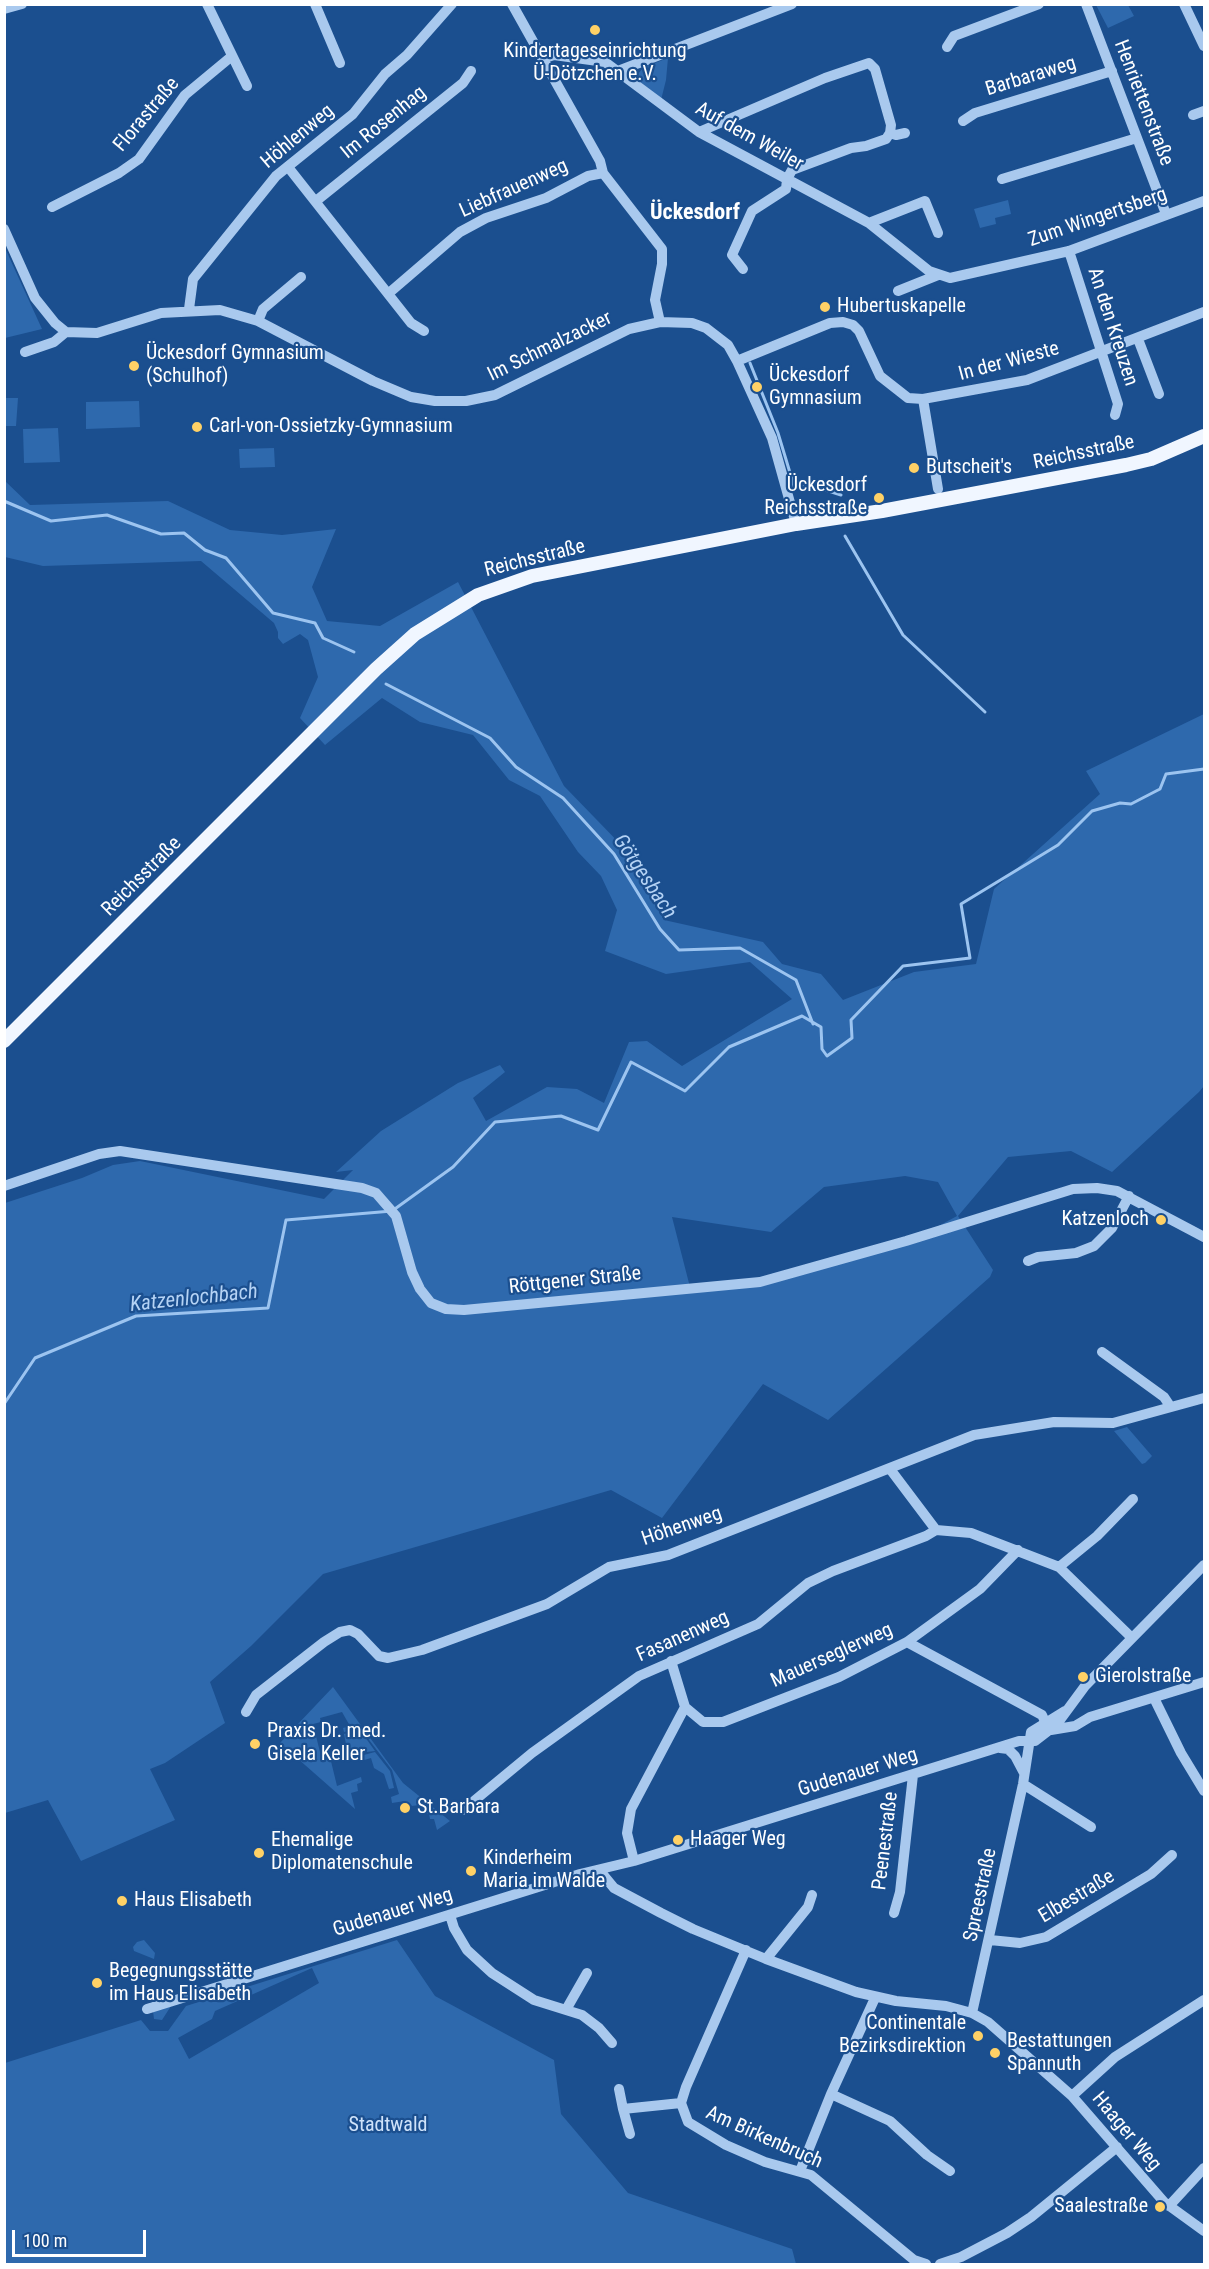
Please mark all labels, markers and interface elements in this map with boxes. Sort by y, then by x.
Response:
marker: Kindertageseinrichtung Ü-Dötzchen e.V. [588,23,602,37]
street label: Henriettenstraße [1108,37,1178,169]
place label: Kindertageseinrichtung Ü-Dötzchen e.V. [503,40,687,87]
street label: Barbaraweg [983,52,1079,102]
street label: Florastraße [109,73,185,157]
street label: Im Rosenhag [337,81,431,165]
street label: Auf dem Weiler [691,97,807,177]
street label: Höhlenweg [257,100,339,174]
street label: Liebfrauenweg [456,154,572,224]
street label: Zum Wingertsberg [1026,183,1170,253]
district label: Ückesdorf [650,200,740,226]
street label: An den Kreuzen [1082,265,1142,389]
place label: Hubertuskapelle [837,295,966,319]
marker: Hubertuskapelle [818,300,832,314]
street label: Im Schmalzacker [484,307,616,387]
street label: In der Wieste [956,337,1062,387]
place label: Ückesdorf Gymnasium (Schulhof) [146,342,324,389]
marker: Ückesdorf Gymnasium (Schulhof) [127,359,141,373]
place label: Ückesdorf Gymnasium [769,364,862,411]
marker: Ückesdorf Gymnasium [750,380,764,394]
place label: Carl-von-Ossietzky-Gymnasium [209,415,453,439]
marker: Carl-von-Ossietzky-Gymnasium [190,420,204,434]
street label: Reichsstraße [1031,431,1137,475]
place label: Butscheit's [926,456,1012,480]
marker: Butscheit's [907,461,921,475]
place label: Ückesdorf Reichsstraße [764,474,867,521]
marker: Ückesdorf Reichsstraße [872,491,886,505]
street label: Reichsstraße [482,535,588,583]
water label: Götgesbach [607,830,681,924]
street label: Reichsstraße [97,832,187,922]
place label: Katzenloch [1061,1208,1149,1232]
marker: Katzenloch [1154,1213,1168,1227]
street label: Röttgener Straße [508,1262,642,1300]
water label: Katzenlochbach [129,1280,259,1318]
street label: Höhenweg [639,1502,725,1552]
street label: Fasanenweg [633,1606,733,1668]
street label: Mauerseglerweg [767,1618,897,1694]
place label: Gierolstraße [1095,1665,1191,1689]
marker: Gierolstraße [1076,1670,1090,1684]
place label: Praxis Dr. med. Gisela Keller [267,1720,386,1767]
marker: Praxis Dr. med. Gisela Keller [248,1737,262,1751]
street label: Gudenauer Weg [795,1743,921,1803]
street label: Peenestraße [868,1790,904,1892]
place label: St.Barbara [417,1796,500,1820]
marker: St.Barbara [398,1801,412,1815]
place label: Haager Weg [690,1828,786,1852]
place label: Ehemalige Diplomatenschule [271,1829,413,1876]
marker: Haager Weg [671,1833,685,1847]
marker: Ehemalige Diplomatenschule [252,1846,266,1860]
street label: Spreestraße [959,1846,1003,1944]
place label: Kinderheim Maria im Walde [483,1847,605,1894]
marker: Kinderheim Maria im Walde [464,1864,478,1878]
street label: Elbestraße [1035,1865,1119,1929]
street label: Gudenauer Weg [330,1883,456,1943]
place label: Haus Elisabeth [134,1889,252,1913]
marker: Haus Elisabeth [115,1894,129,1908]
place label: Begegnungsstätte im Haus Elisabeth [109,1960,252,2007]
marker: Begegnungsstätte im Haus Elisabeth [90,1976,104,1990]
place label: Continentale Bezirksdirektion [839,2012,966,2059]
marker: Continentale Bezirksdirektion [971,2029,985,2043]
place label: Bestattungen Spannuth [1007,2030,1112,2077]
marker: Bestattungen Spannuth [988,2046,1002,2060]
street label: Haager Weg [1086,2088,1166,2176]
street label: Am Birkenbruch [702,2102,826,2174]
park label: Stadtwald [349,2114,427,2138]
place label: Saalestraße [1054,2195,1148,2219]
marker: Saalestraße [1153,2200,1167,2214]
scale bar [15,2218,148,2256]
text: 100 m [23,2230,67,2251]

